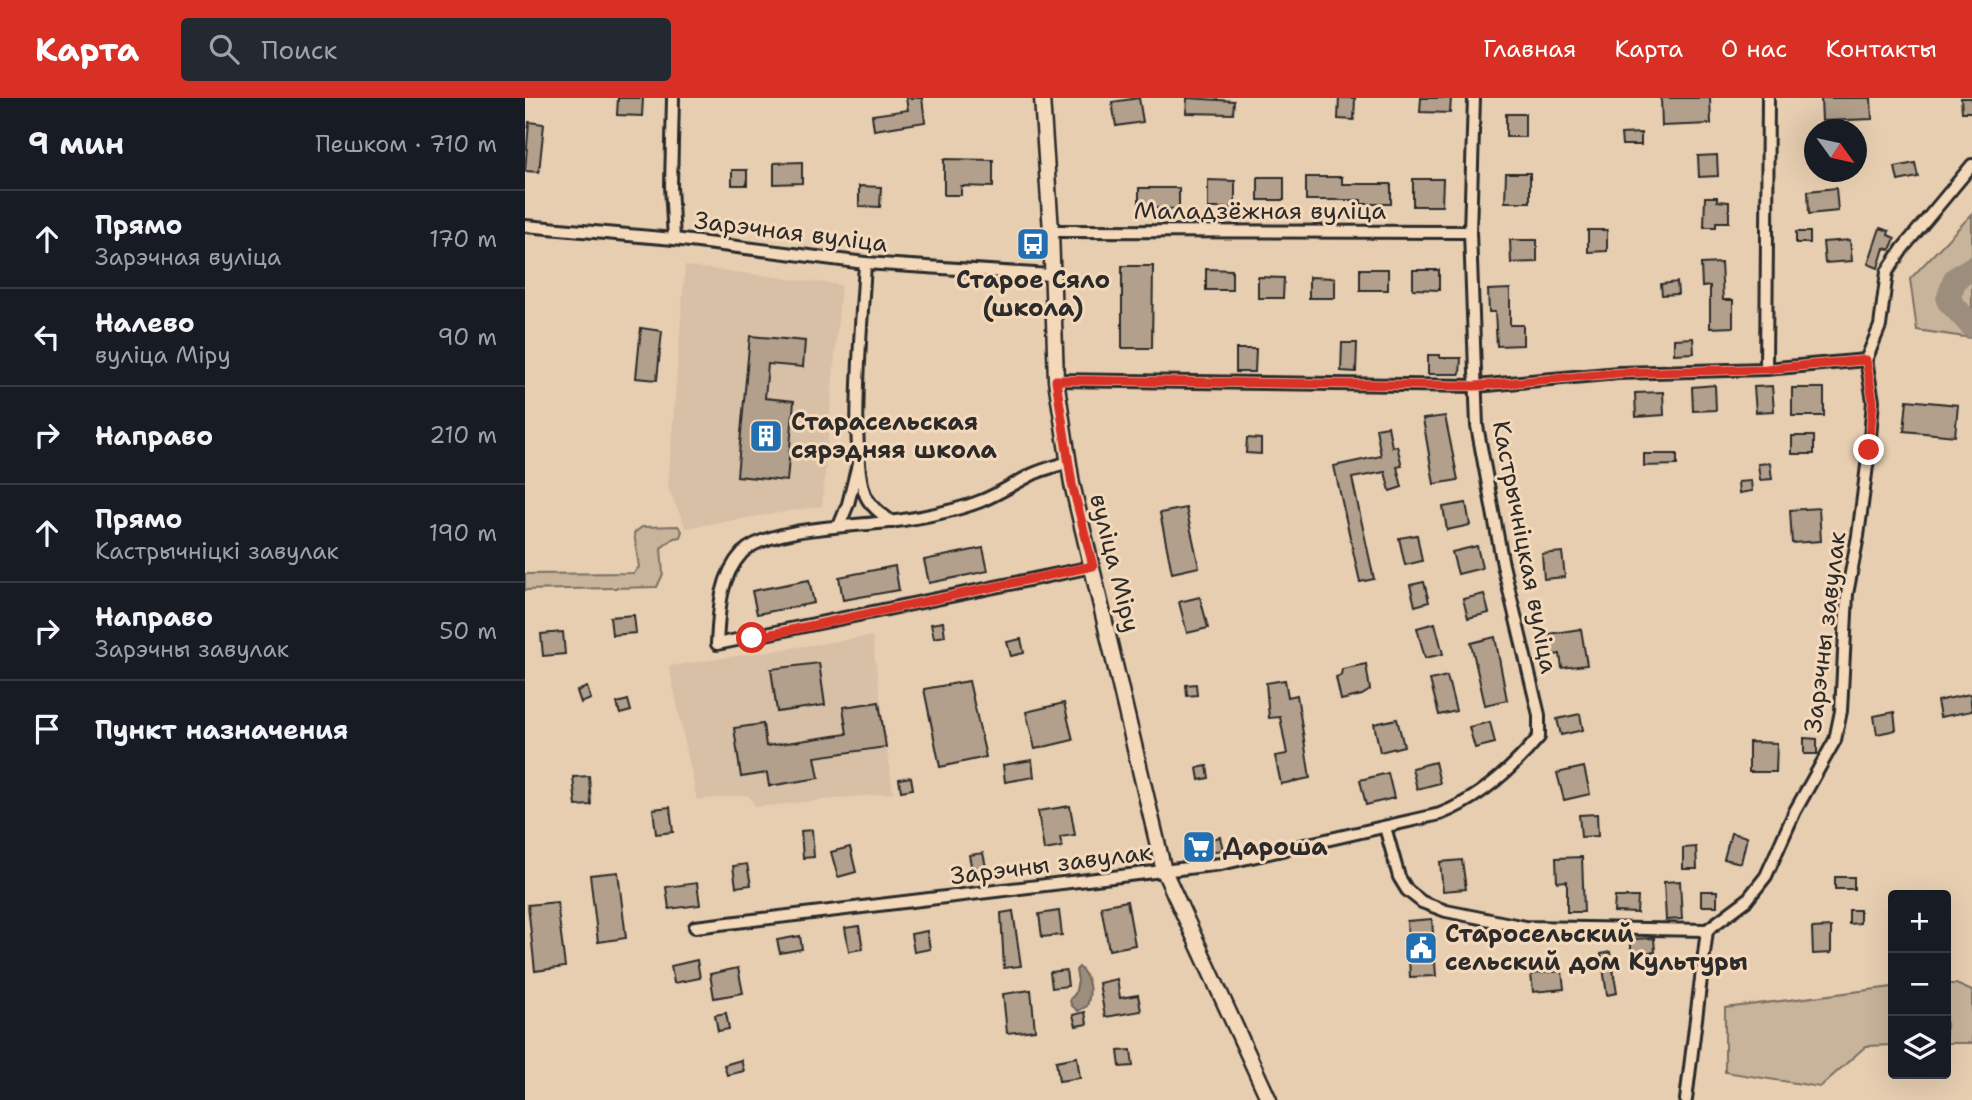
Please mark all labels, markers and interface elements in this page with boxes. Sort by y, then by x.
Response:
search box [181,18,671,81]
text: Карта [35,27,139,72]
icon: search [205,30,243,68]
text: Поиск [261,32,337,67]
text: Главная [1483,33,1576,65]
text: Карта [1614,33,1683,65]
text: О нас [1721,33,1787,65]
text: Контакты [1825,33,1937,65]
north arrow [1804,119,1867,182]
text: 9 мин [28,123,124,164]
text: Пешком · 710 m [315,129,497,159]
street label: Маладзёжная вуліца [1134,195,1386,227]
street label: Зарэчная вуліца [693,204,889,260]
text: Прямо [95,207,183,242]
icon: ahead [28,220,66,258]
text: 170 m [429,224,497,254]
bus stop icon: Старое Сяло (школа) [1014,225,1052,263]
text: Зарэчная вуліца [95,242,281,272]
place label: Старое Сяло (школа) [956,264,1110,324]
text: Налево [95,305,195,340]
icon: left [28,318,66,356]
text: 90 m [437,322,497,352]
text: вуліца Міру [95,340,231,370]
place label: Старасельская сярэдняя школа [791,406,997,466]
icon: right [28,416,66,454]
building icon: Старасельская сярэдняя школа [747,417,785,455]
text: Направо [95,418,213,453]
street label: Кастрычніцкая вуліца [1485,418,1565,676]
text: 210 m [429,420,497,450]
route end [1853,434,1884,465]
street label: вуліца Міру [1082,490,1148,636]
text: Прямо [95,501,183,536]
icon: ahead [28,514,66,552]
text: 190 m [429,518,497,548]
street label: Зарэчны завулак [1797,529,1853,734]
text: Кастрычніцкі завулак [95,536,339,566]
text: Направо [95,599,213,634]
icon: right [28,612,66,650]
text: 50 m [439,616,497,646]
route start [736,622,767,653]
text: Зарэчны завулак [95,634,289,664]
icon: arrive [28,710,66,748]
text: Пункт назначения [95,712,348,747]
supermarket icon: Дароша [1180,828,1218,866]
place label: Дароша [1223,831,1328,863]
street label: Зарэчны завулак [949,836,1154,892]
map controls [1888,890,1951,1079]
button: + [1888,890,1951,953]
place label: Старосельский сельский дом Культуры [1445,918,1748,978]
public building icon: Старосельский сельский дом Культуры [1402,929,1440,967]
button: − [1888,953,1951,1016]
button: layers [1888,1016,1951,1079]

